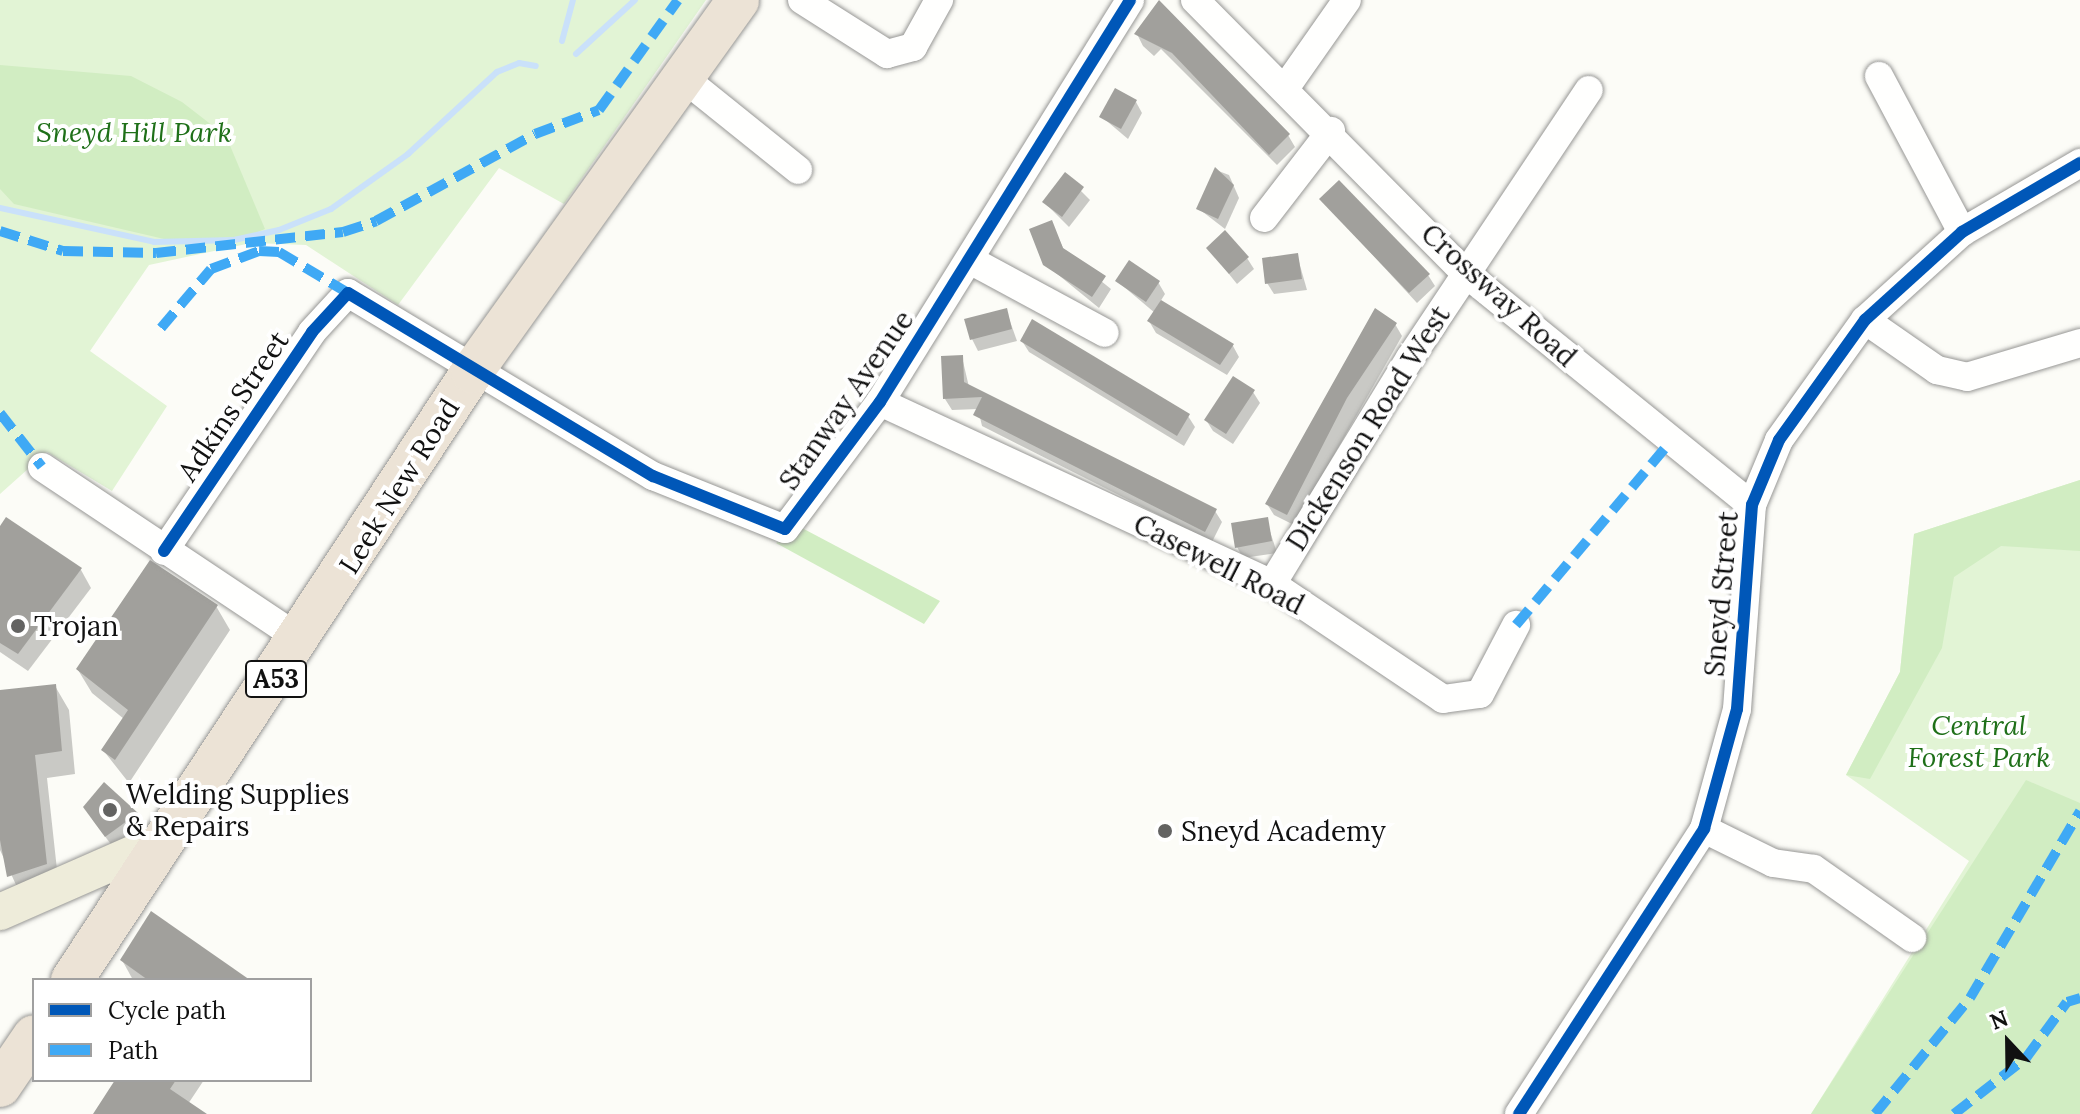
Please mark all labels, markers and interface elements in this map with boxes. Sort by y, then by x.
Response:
park label: Sneyd Hill Park [36,115,232,149]
street label: Crossway Road [1414,217,1584,373]
street label: Dickenson Road West [1279,299,1457,557]
street label: Stanway Avenue [772,304,920,496]
street label: Adkins Street [170,325,296,487]
street label: Leek New Road [332,392,466,580]
street label: Casewell Road [1128,507,1310,621]
street label: Sneyd Street [1697,510,1745,678]
place label: Trojan [34,609,119,643]
marker: Trojan [9,617,27,635]
road number: A53 [244,657,308,701]
park label: Central Forest Park [1908,708,2050,774]
place label: Welding Supplies & Repairs [126,777,349,843]
marker: Welding Supplies & Repairs [101,801,119,819]
place label: Sneyd Academy [1181,814,1386,848]
marker: Sneyd Academy [1156,822,1174,840]
legend [32,978,312,1082]
text: Cycle path [108,995,226,1026]
north arrow [1968,1002,2048,1082]
text: N [1986,1004,2012,1036]
text: Path [108,1035,158,1066]

